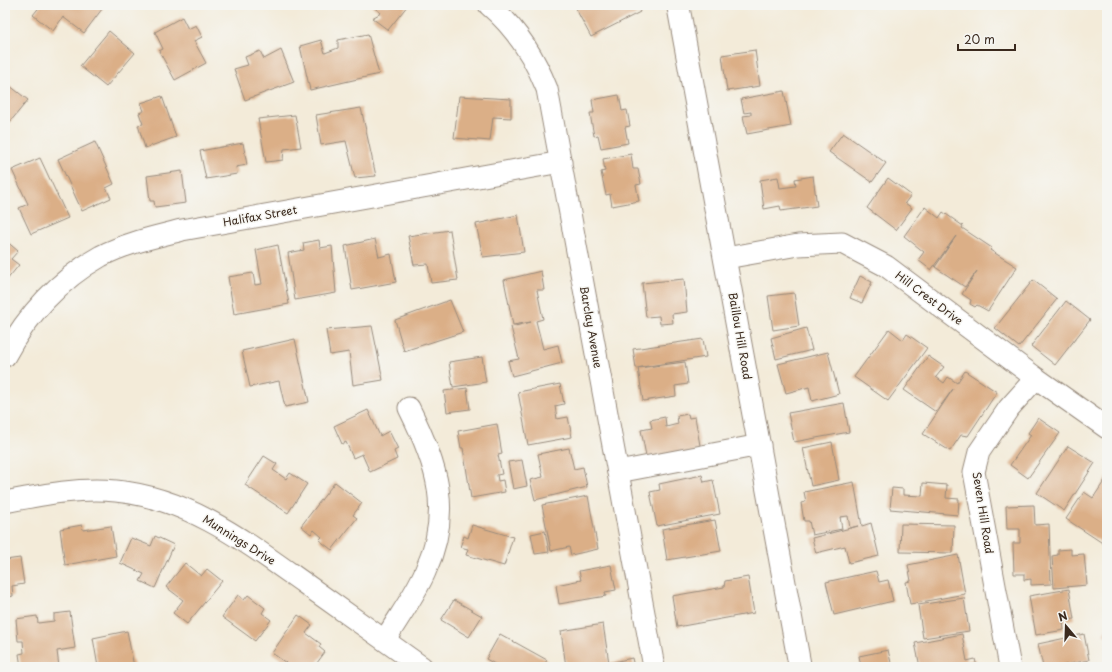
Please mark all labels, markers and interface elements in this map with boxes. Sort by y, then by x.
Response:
scale bar [958,26,1015,52]
text: 20 m [964,30,995,48]
street label: Halifax Street [222,201,299,230]
street label: Hill Crest Drive [892,266,967,329]
street label: Barclay Avenue [576,285,607,369]
street label: Baillou Hill Road [724,291,757,381]
street label: Seven Hill Road [969,471,998,555]
street label: Munnings Drive [200,510,279,569]
north arrow [1046,606,1086,646]
text: N [1056,607,1070,626]

